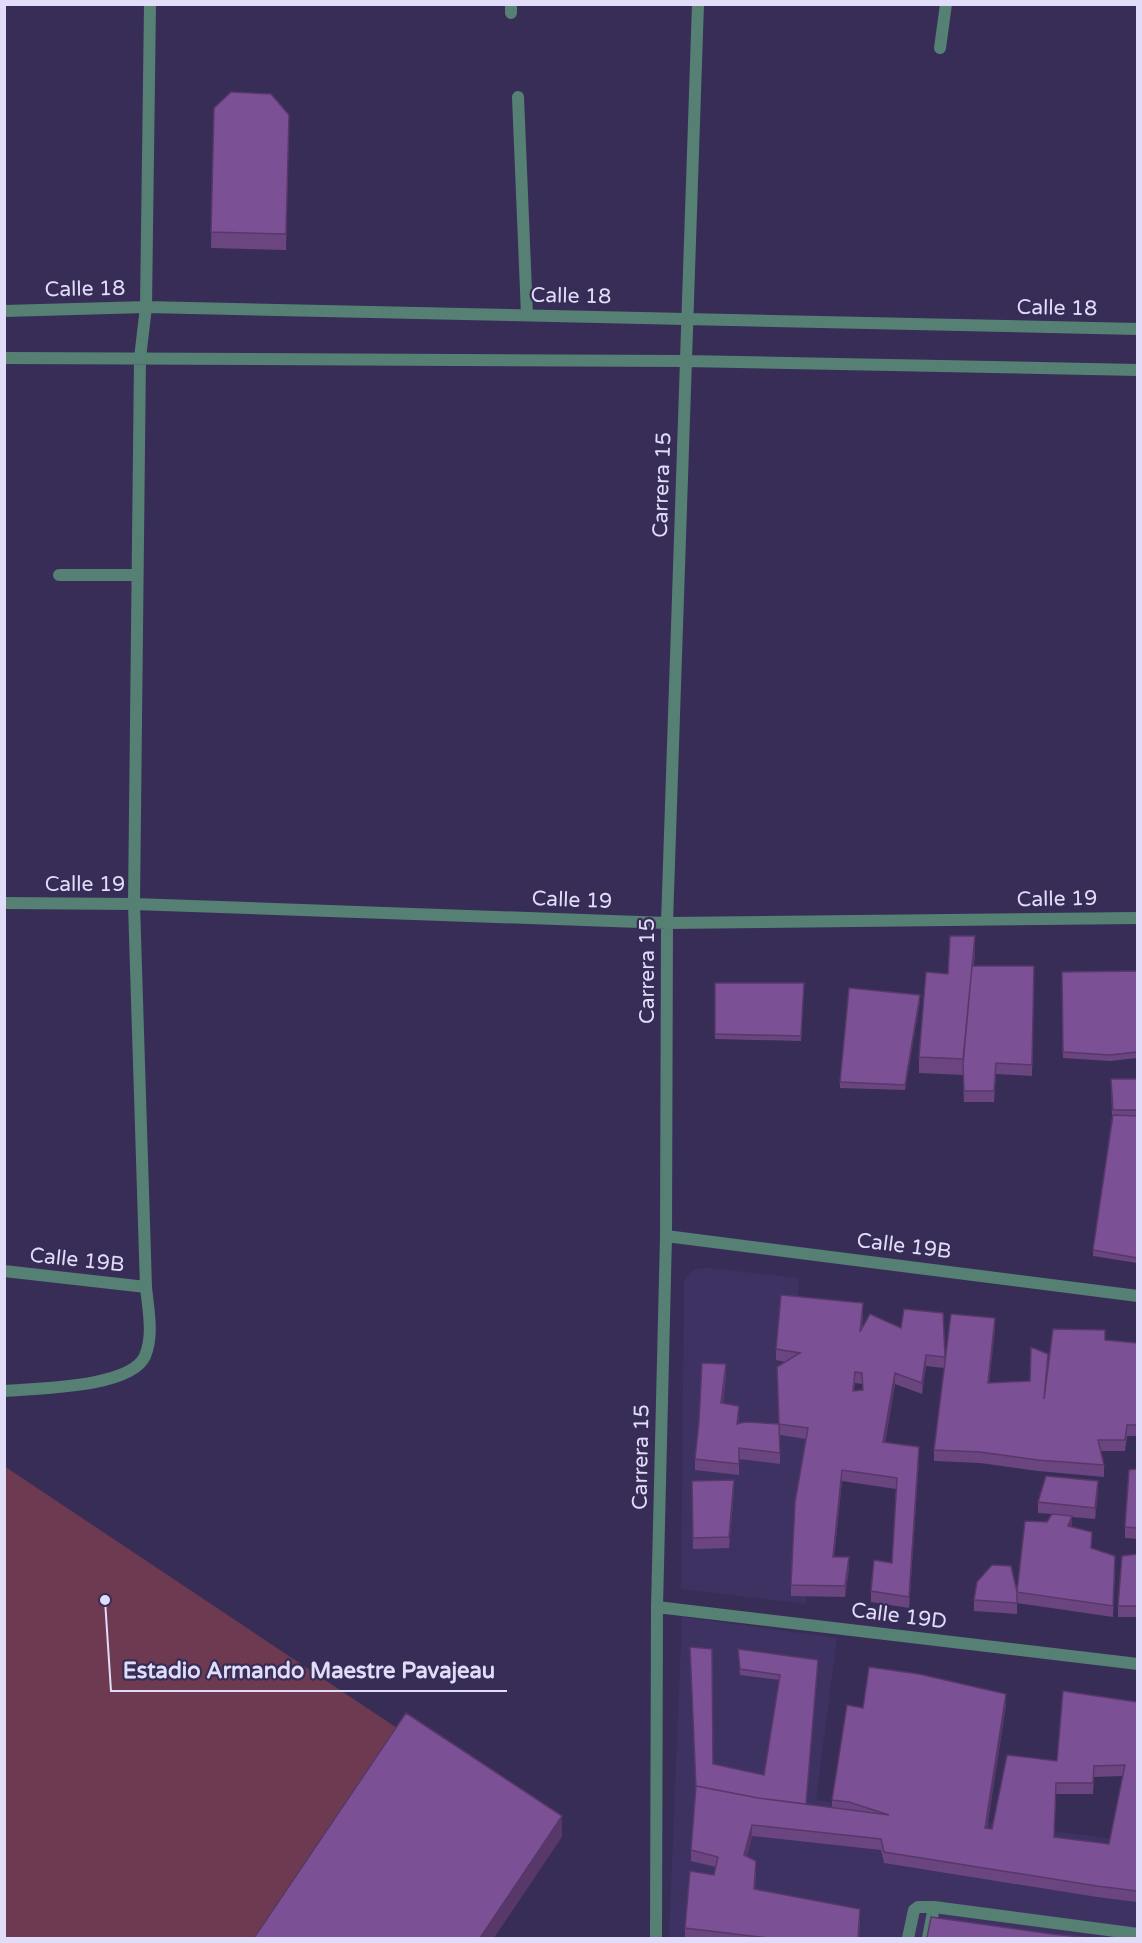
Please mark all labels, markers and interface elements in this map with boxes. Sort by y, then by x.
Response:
street label: Calle 18 [44,276,126,302]
street label: Calle 18 [530,283,612,309]
street label: Calle 18 [1016,295,1098,321]
street label: Carrera 15 [648,432,676,538]
street label: Calle 19 [45,872,125,897]
street label: Calle 19 [531,886,613,914]
street label: Calle 19 [1016,886,1098,912]
street label: Carrera 15 [635,918,660,1024]
street label: Calle 19B [855,1228,953,1264]
street label: Calle 19B [28,1243,126,1277]
street label: Carrera 15 [628,1404,654,1510]
street label: Calle 19D [850,1598,948,1634]
callout: Estadio Armando Maestre Pavajeau [111,1651,507,1691]
text: Estadio Armando Maestre Pavajeau [123,1658,495,1684]

